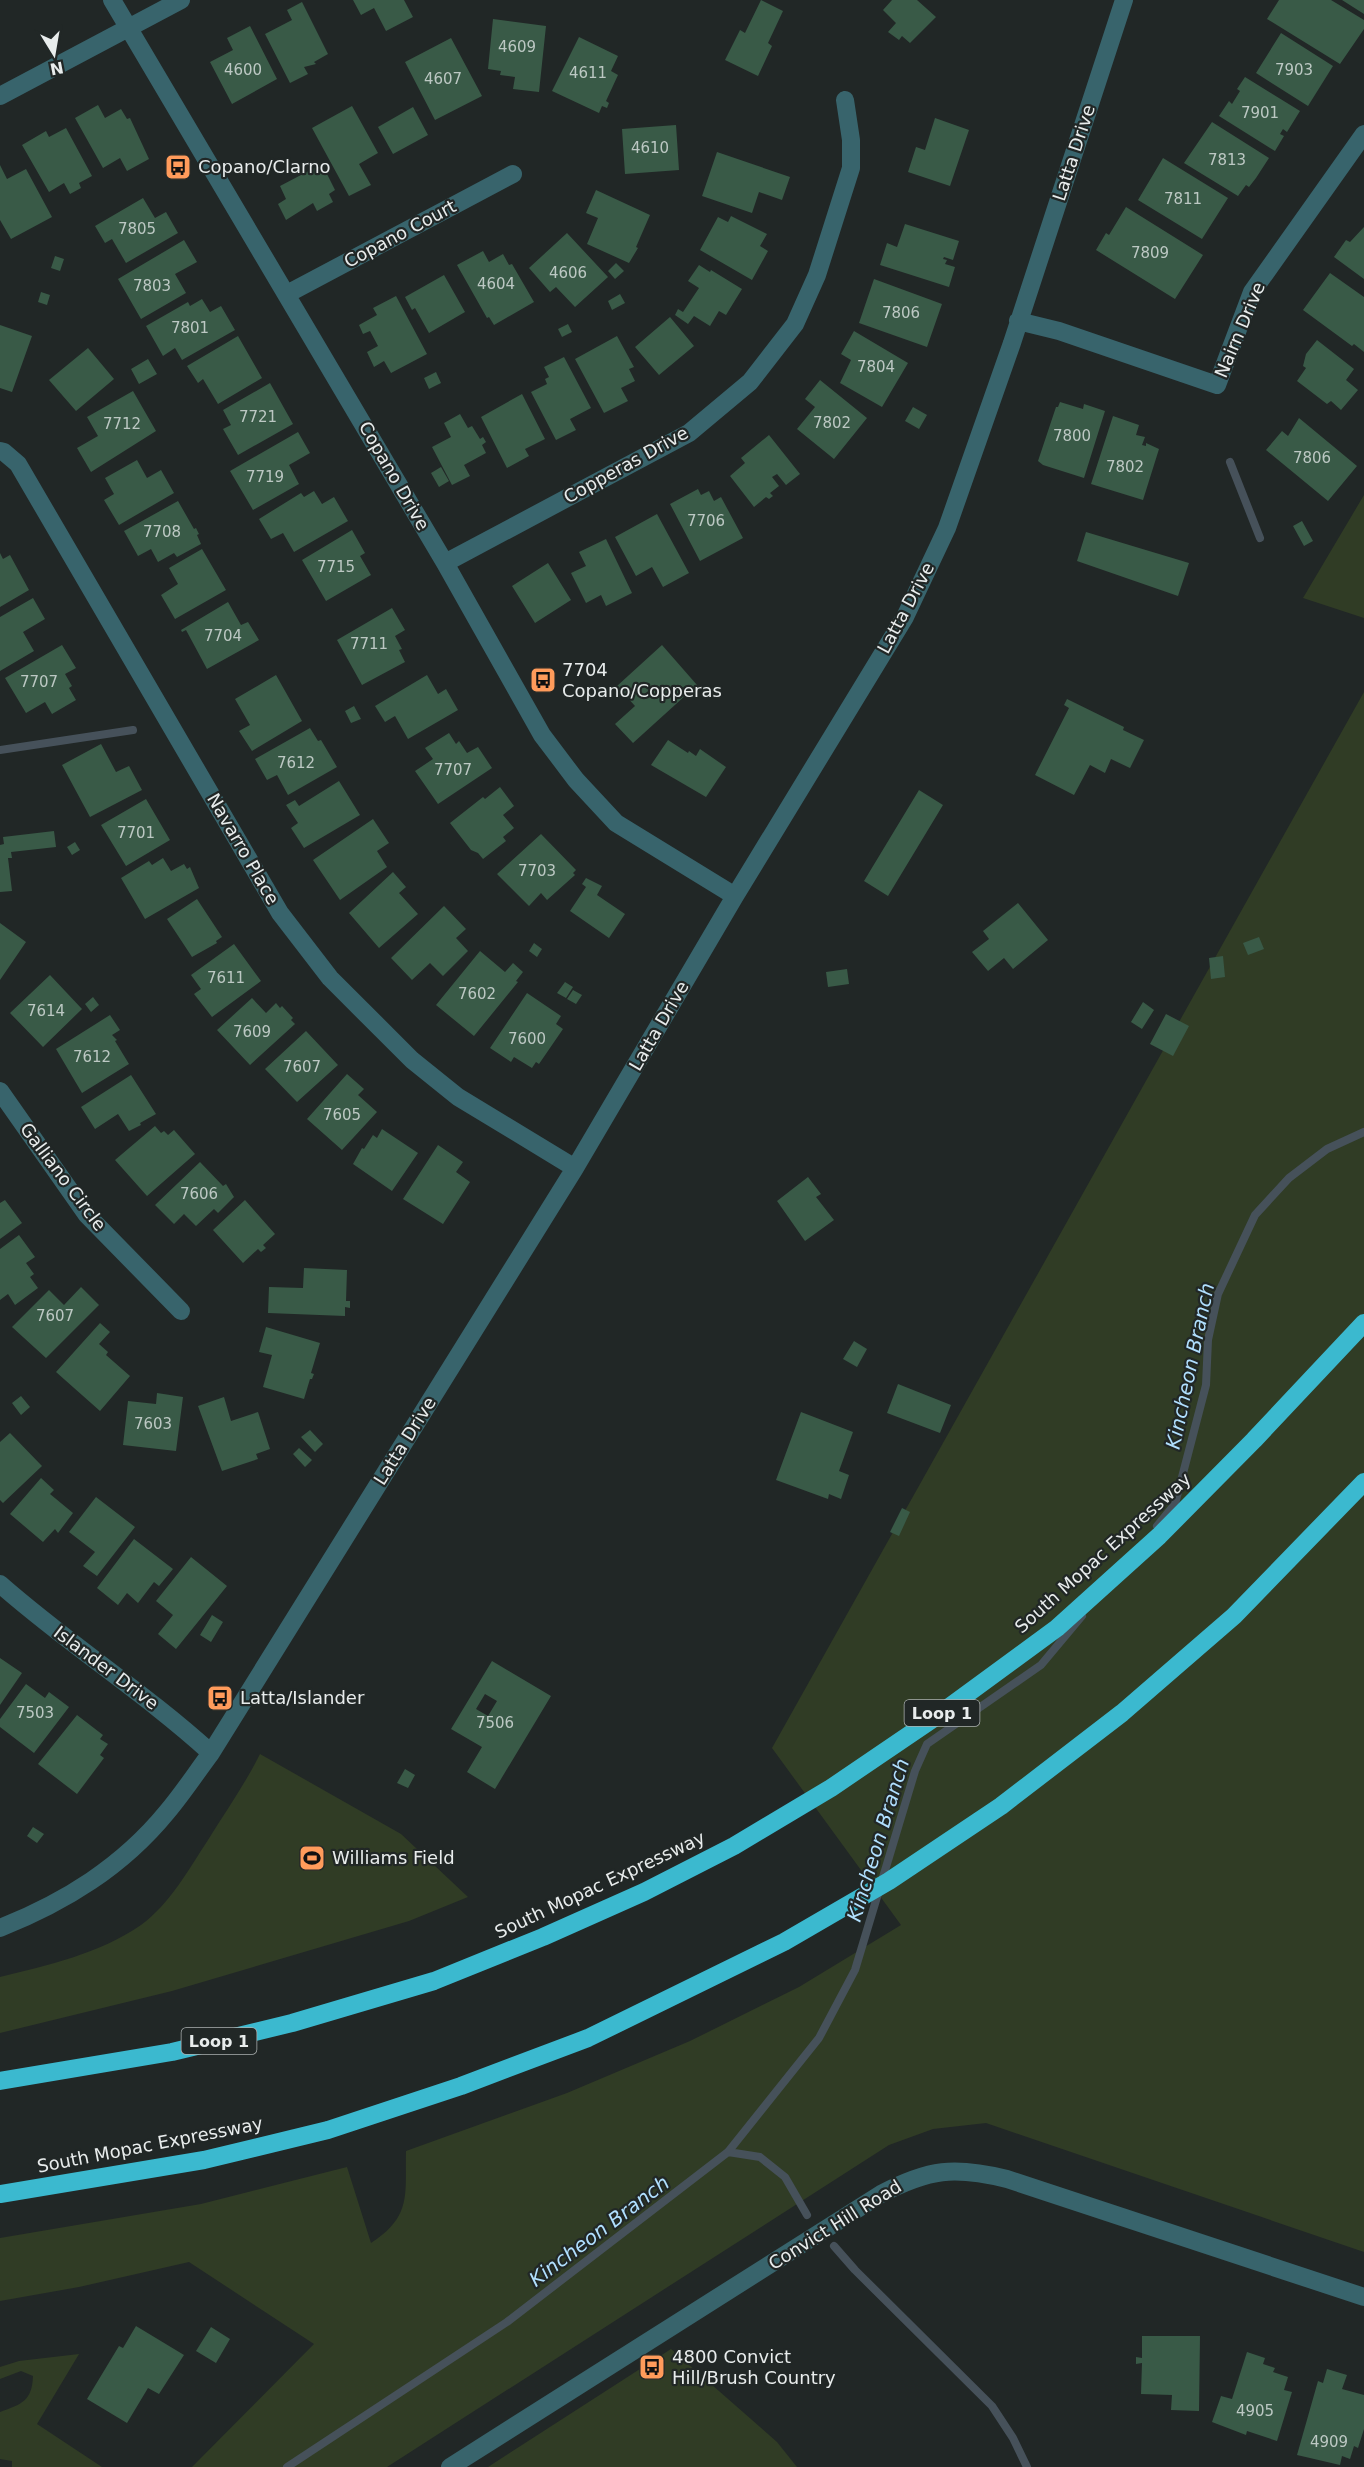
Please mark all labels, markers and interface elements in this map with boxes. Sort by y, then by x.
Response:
north arrow [24,24,84,84]
house number: 4609 [498,38,536,56]
text: N [48,58,65,79]
house number: 4600 [224,61,262,79]
house number: 7903 [1275,61,1313,79]
house number: 4611 [569,64,607,82]
house number: 4607 [424,70,462,88]
street label: Latta Drive [1048,102,1099,204]
house number: 7901 [1241,104,1279,122]
house number: 4610 [631,139,669,157]
house number: 7813 [1208,151,1246,169]
bus stop icon: Copano/Clarno [163,152,193,182]
place label: Copano/Clarno [198,156,331,177]
house number: 7811 [1164,190,1202,208]
street label: Copano Court [340,195,459,272]
house number: 7805 [118,220,156,238]
house number: 7809 [1131,244,1169,262]
house number: 4606 [549,264,587,282]
house number: 4604 [477,275,515,293]
house number: 7803 [133,277,171,295]
street label: Nairn Drive [1210,279,1269,381]
house number: 7806 [882,304,920,322]
house number: 7801 [171,319,209,337]
house number: 7804 [857,358,895,376]
house number: 7721 [239,408,277,426]
house number: 7802 [813,414,851,432]
house number: 7712 [103,415,141,433]
street label: Copano Drive [355,418,434,534]
street label: Copperas Drive [560,422,692,507]
house number: 7800 [1053,427,1091,445]
house number: 7806 [1293,449,1331,467]
house number: 7802 [1106,458,1144,476]
house number: 7719 [246,468,284,486]
house number: 7706 [687,512,725,530]
house number: 7708 [143,523,181,541]
house number: 7715 [317,558,355,576]
street label: Latta Drive [873,559,938,657]
house number: 7704 [204,627,242,645]
house number: 7711 [350,635,388,653]
place label: 7704 Copano/Copperas [562,659,722,701]
bus stop icon: 7704 Copano/Copperas [528,665,558,695]
house number: 7707 [20,673,58,691]
house number: 7612 [277,754,315,772]
house number: 7707 [434,761,472,779]
street label: Navarro Place [203,789,284,908]
house number: 7701 [117,824,155,842]
house number: 7703 [518,862,556,880]
house number: 7611 [207,969,245,987]
street label: Latta Drive [624,977,693,1074]
house number: 7602 [458,985,496,1003]
house number: 7614 [27,1002,65,1020]
house number: 7609 [233,1023,271,1041]
house number: 7600 [508,1030,546,1048]
house number: 7612 [73,1048,111,1066]
house number: 7607 [283,1058,321,1076]
house number: 7605 [323,1106,361,1124]
street label: Galliano Circle [16,1119,111,1235]
house number: 7606 [180,1185,218,1203]
water label: Kincheon Branch [1161,1281,1219,1451]
house number: 7607 [36,1307,74,1325]
street label: Latta Drive [369,1393,440,1489]
house number: 7603 [134,1415,172,1433]
street label: South Mopac Expressway [1010,1468,1195,1637]
street label: Islander Drive [50,1621,163,1714]
bus stop icon: Latta/Islander [205,1683,235,1713]
place label: Latta/Islander [240,1687,365,1708]
road number: Loop 1 [904,1700,980,1726]
house number: 7503 [16,1704,54,1722]
house number: 7506 [476,1714,514,1732]
water label: Kincheon Branch [842,1756,914,1924]
street label: South Mopac Expressway [491,1826,708,1943]
sports icon: Williams Field [297,1843,327,1873]
place label: Williams Field [332,1847,455,1868]
road number: Loop 1 [182,2028,256,2054]
street label: South Mopac Expressway [35,2112,265,2177]
water label: Kincheon Branch [524,2171,674,2291]
street label: Convict Hill Road [764,2175,905,2274]
place label: 4800 Convict Hill/Brush Country [672,2346,836,2388]
bus stop icon: 4800 Convict Hill/Brush Country [637,2352,667,2382]
house number: 4905 [1236,2402,1274,2420]
house number: 4909 [1310,2433,1348,2451]

